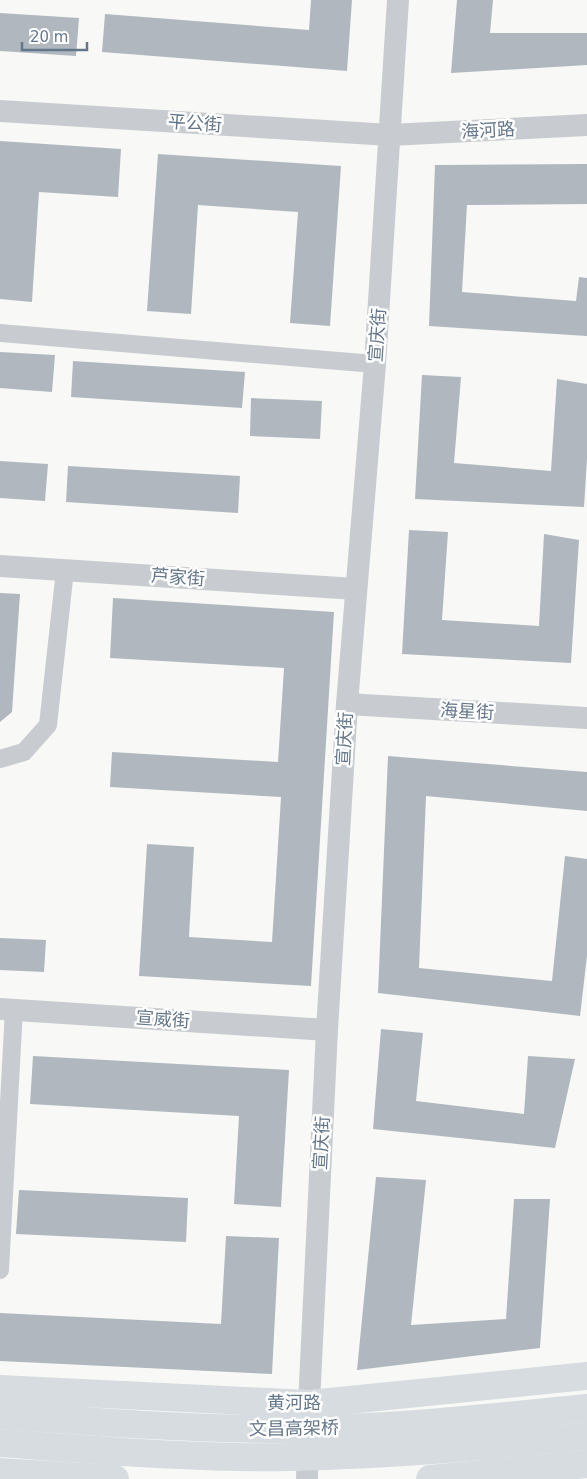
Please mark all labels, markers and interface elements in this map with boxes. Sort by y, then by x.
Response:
scale bar [22,20,88,52]
text: 20 m [30,28,68,46]
street label: 平公街 [167,111,223,135]
street label: 海河路 [460,118,516,142]
street label: 宣庆街 [365,307,389,363]
street label: 芦家街 [150,565,206,589]
street label: 海星街 [439,699,495,723]
street label: 宣庆街 [332,711,356,767]
street label: 宣威街 [135,1007,191,1031]
street label: 宣庆街 [309,1115,333,1171]
street label: 黄河路 [267,1392,321,1413]
street label: 文昌高架桥 [249,1417,339,1439]

